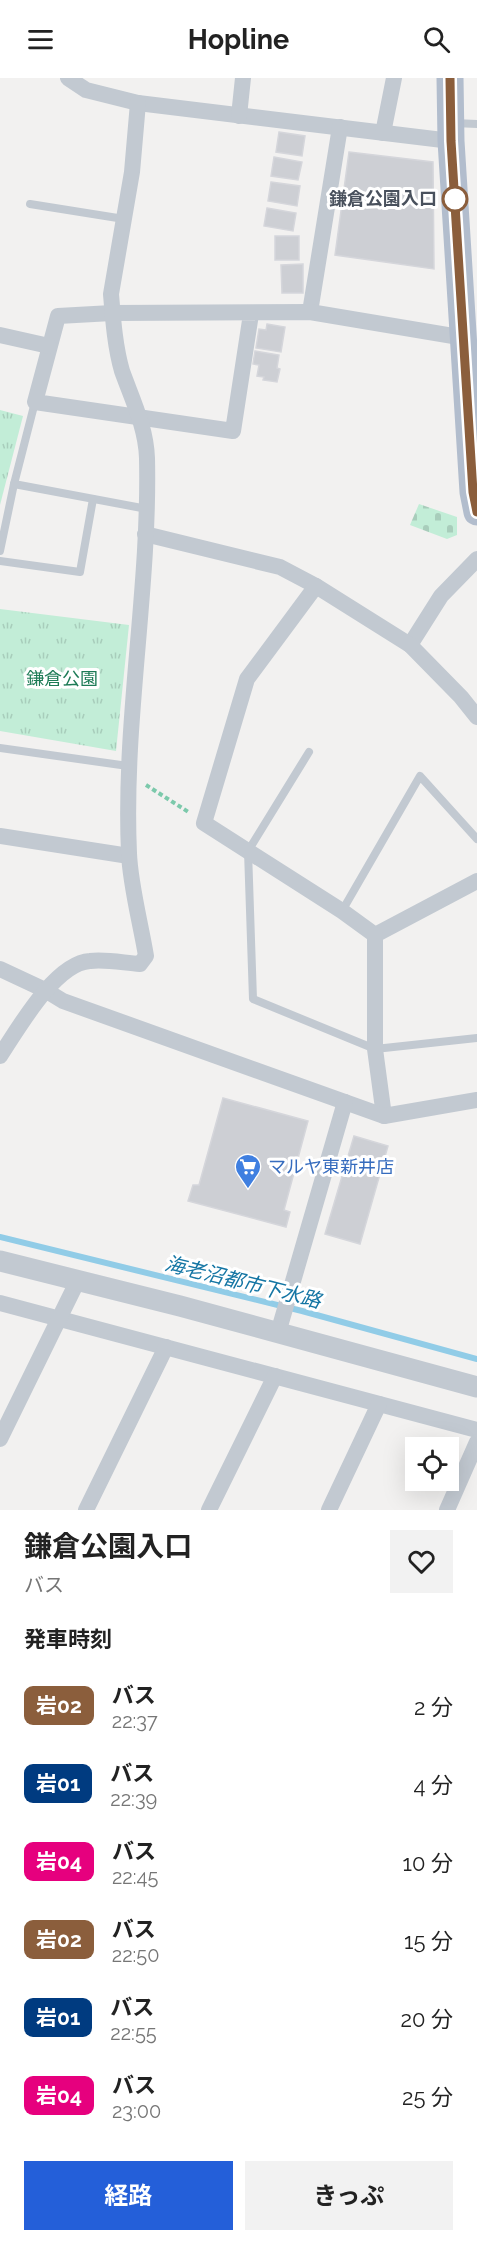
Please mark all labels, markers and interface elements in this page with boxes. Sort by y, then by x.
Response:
icon: menu [24,23,57,56]
icon: search [420,23,453,56]
text: Hopline [188,24,289,55]
marker: 鎌倉公園入口 [442,186,468,212]
place label: 鎌倉公園入口 [329,188,437,209]
park label: 鎌倉公園 [26,668,98,689]
supermarket icon: マルヤ東新井店 [233,1152,263,1190]
place label: マルヤ東新井店 [268,1156,394,1177]
water label: 海老沼都市下水路 [162,1251,325,1313]
map controls [405,1437,459,1491]
button: locate [405,1437,459,1491]
text: 鎌倉公園入口 [24,1530,192,1563]
button: heart [390,1530,453,1593]
text: バス [24,1573,64,1597]
text: 発車時刻 [24,1626,112,1652]
text: バス [112,1682,156,1708]
text: 岩02 [36,1693,82,1718]
text: 2 分 [414,1694,453,1720]
text: 22:37 [112,1709,158,1733]
text: バス [110,1760,154,1786]
text: 岩01 [36,1771,80,1796]
text: 4 分 [413,1772,453,1798]
text: 22:39 [110,1787,157,1811]
text: バス [112,1838,156,1864]
text: 岩04 [36,1849,82,1874]
text: 10 分 [403,1850,453,1876]
text: 22:45 [112,1865,158,1889]
text: バス [112,1916,156,1942]
text: 岩02 [36,1927,82,1952]
text: 15 分 [404,1928,453,1954]
text: 22:50 [112,1943,160,1967]
text: バス [110,1994,154,2020]
text: 岩01 [36,2005,80,2030]
text: 20 分 [400,2006,453,2032]
text: 22:55 [110,2021,157,2045]
text: バス [112,2072,156,2098]
text: 岩04 [36,2083,82,2108]
text: 25 分 [402,2084,453,2110]
text: 23:00 [112,2099,161,2123]
button: 経路 [24,2161,233,2230]
button: きっぷ [245,2161,453,2230]

